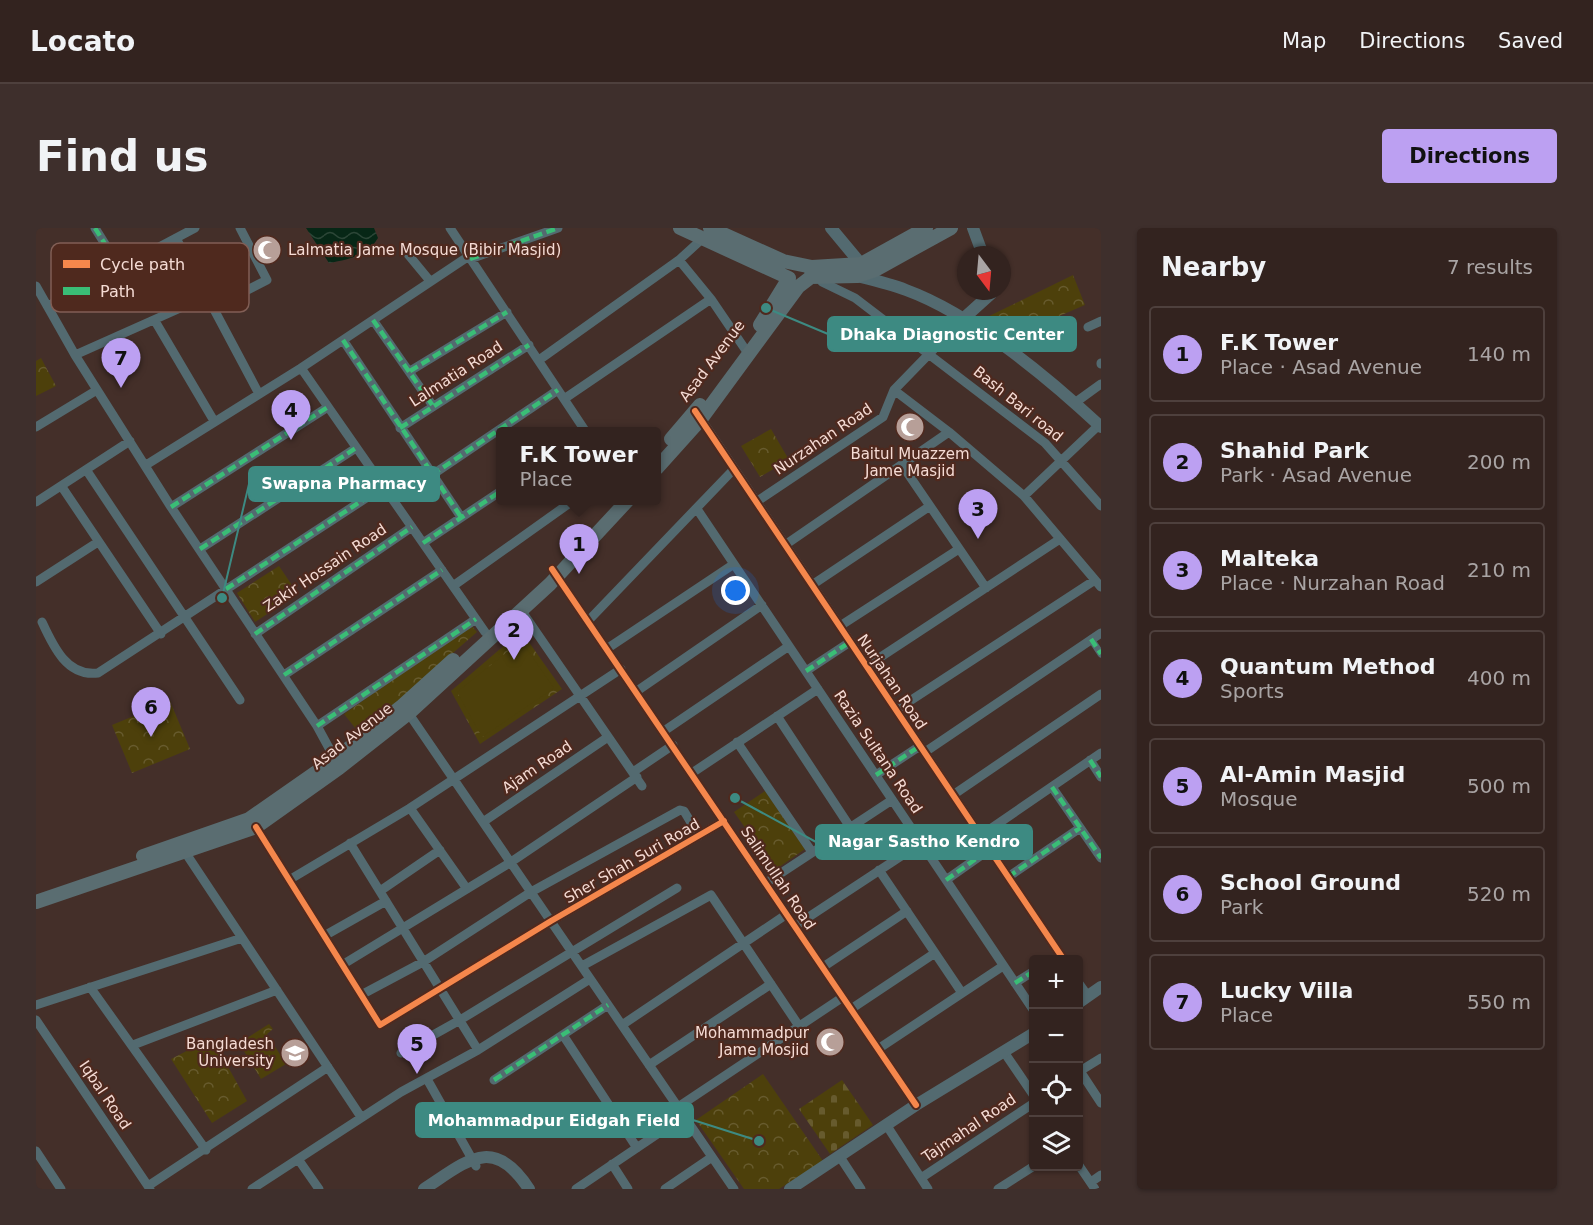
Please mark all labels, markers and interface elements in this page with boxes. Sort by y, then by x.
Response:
text: Locato [30,25,135,58]
text: Map [1282,29,1326,53]
text: Directions [1359,29,1465,53]
text: Saved [1498,29,1563,53]
button: Directions [1382,129,1557,183]
text: Find us [36,132,209,181]
mosque icon: Lalmatia Jame Mosque (Bibir Masjid) [251,234,283,266]
place label: Lalmatia Jame Mosque (Bibir Masjid) [288,241,561,259]
legend [51,243,249,312]
north arrow [957,246,1011,300]
text: Nearby [1161,252,1266,282]
text: Cycle path [100,255,185,274]
text: 7 results [1447,255,1533,279]
text: Path [100,282,135,301]
street label: Asad Avenue [676,317,748,405]
callout: Dhaka Diagnostic Center [828,317,1076,351]
text: Dhaka Diagnostic Center [840,325,1064,344]
text: F.K Tower [1220,330,1338,355]
street label: Lalmatia Road [406,337,506,411]
pin: 7 [102,338,140,388]
text: 1 [1176,342,1189,366]
text: 140 m [1467,342,1531,366]
text: Place · Asad Avenue [1220,355,1422,379]
street label: Bash Bari road [970,362,1066,446]
pin: 4 [272,390,310,440]
street label: Nurzahan Road [770,400,876,478]
mosque icon: Baitul Muazzem Jame Masjid [894,411,926,443]
popup [496,427,661,505]
text: Shahid Park [1220,438,1369,463]
text: F.K Tower [519,442,638,467]
place label: Baitul Muazzem Jame Masjid [850,445,970,480]
text: 2 [1176,450,1189,474]
text: 200 m [1467,450,1531,474]
text: Park · Asad Avenue [1220,463,1412,487]
callout: Swapna Pharmacy [249,467,439,501]
text: Place [519,467,573,491]
text: Swapna Pharmacy [261,474,427,493]
pin: 3 [958,490,998,539]
street label: Zakir Hossain Road [260,520,390,616]
pin: 1 [560,524,598,574]
text: Malteka [1220,546,1319,571]
text: 3 [1176,558,1189,582]
text: 210 m [1467,558,1531,582]
text: Place · Nurzahan Road [1220,571,1445,595]
your location [721,576,750,605]
pin: 2 [494,610,534,660]
street label: Nurjahan Road [854,631,930,733]
text: Quantum Method [1220,654,1436,679]
text: 4 [1176,666,1189,690]
text: 400 m [1467,666,1531,690]
text: Sports [1220,679,1284,703]
street label: Razia Sultana Road [830,687,926,817]
pin: 6 [132,688,170,737]
street label: Asad Avenue [308,699,396,773]
street label: Ajam Road [499,737,575,797]
text: Al-Amin Masjid [1220,762,1405,787]
text: 5 [1176,774,1189,798]
text: 500 m [1467,774,1531,798]
text: Mosque [1220,787,1298,811]
street label: Sher Shah Suri Road [561,815,703,907]
street label: Salimullah Road [737,823,819,933]
callout: Nagar Sastho Kendro [816,825,1032,859]
text: Nagar Sastho Kendro [828,832,1020,851]
text: School Ground [1220,870,1401,895]
text: 6 [1176,882,1189,906]
text: 520 m [1467,882,1531,906]
text: Park [1220,895,1263,919]
map controls [1029,955,1083,1171]
button: + [1029,955,1083,1009]
text: Lucky Villa [1220,978,1353,1003]
text: 7 [1176,990,1189,1014]
text: 550 m [1467,990,1531,1014]
text: Place [1220,1003,1273,1027]
button: − [1029,1009,1083,1063]
pin: 5 [398,1024,436,1074]
place label: Mohammadpur Jame Mosjid [695,1024,810,1059]
mosque icon: Mohammadpur Jame Mosjid [814,1026,846,1058]
place label: Bangladesh University [186,1035,274,1070]
school or university icon: Bangladesh University [279,1037,311,1069]
street label: Iqbal Road [75,1057,135,1133]
button: locate [1029,1063,1083,1117]
street label: Tajmahal Road [918,1090,1019,1167]
callout: Mohammadpur Eidgah Field [416,1103,693,1137]
text: Mohammadpur Eidgah Field [428,1111,680,1130]
button: layers [1029,1117,1083,1171]

